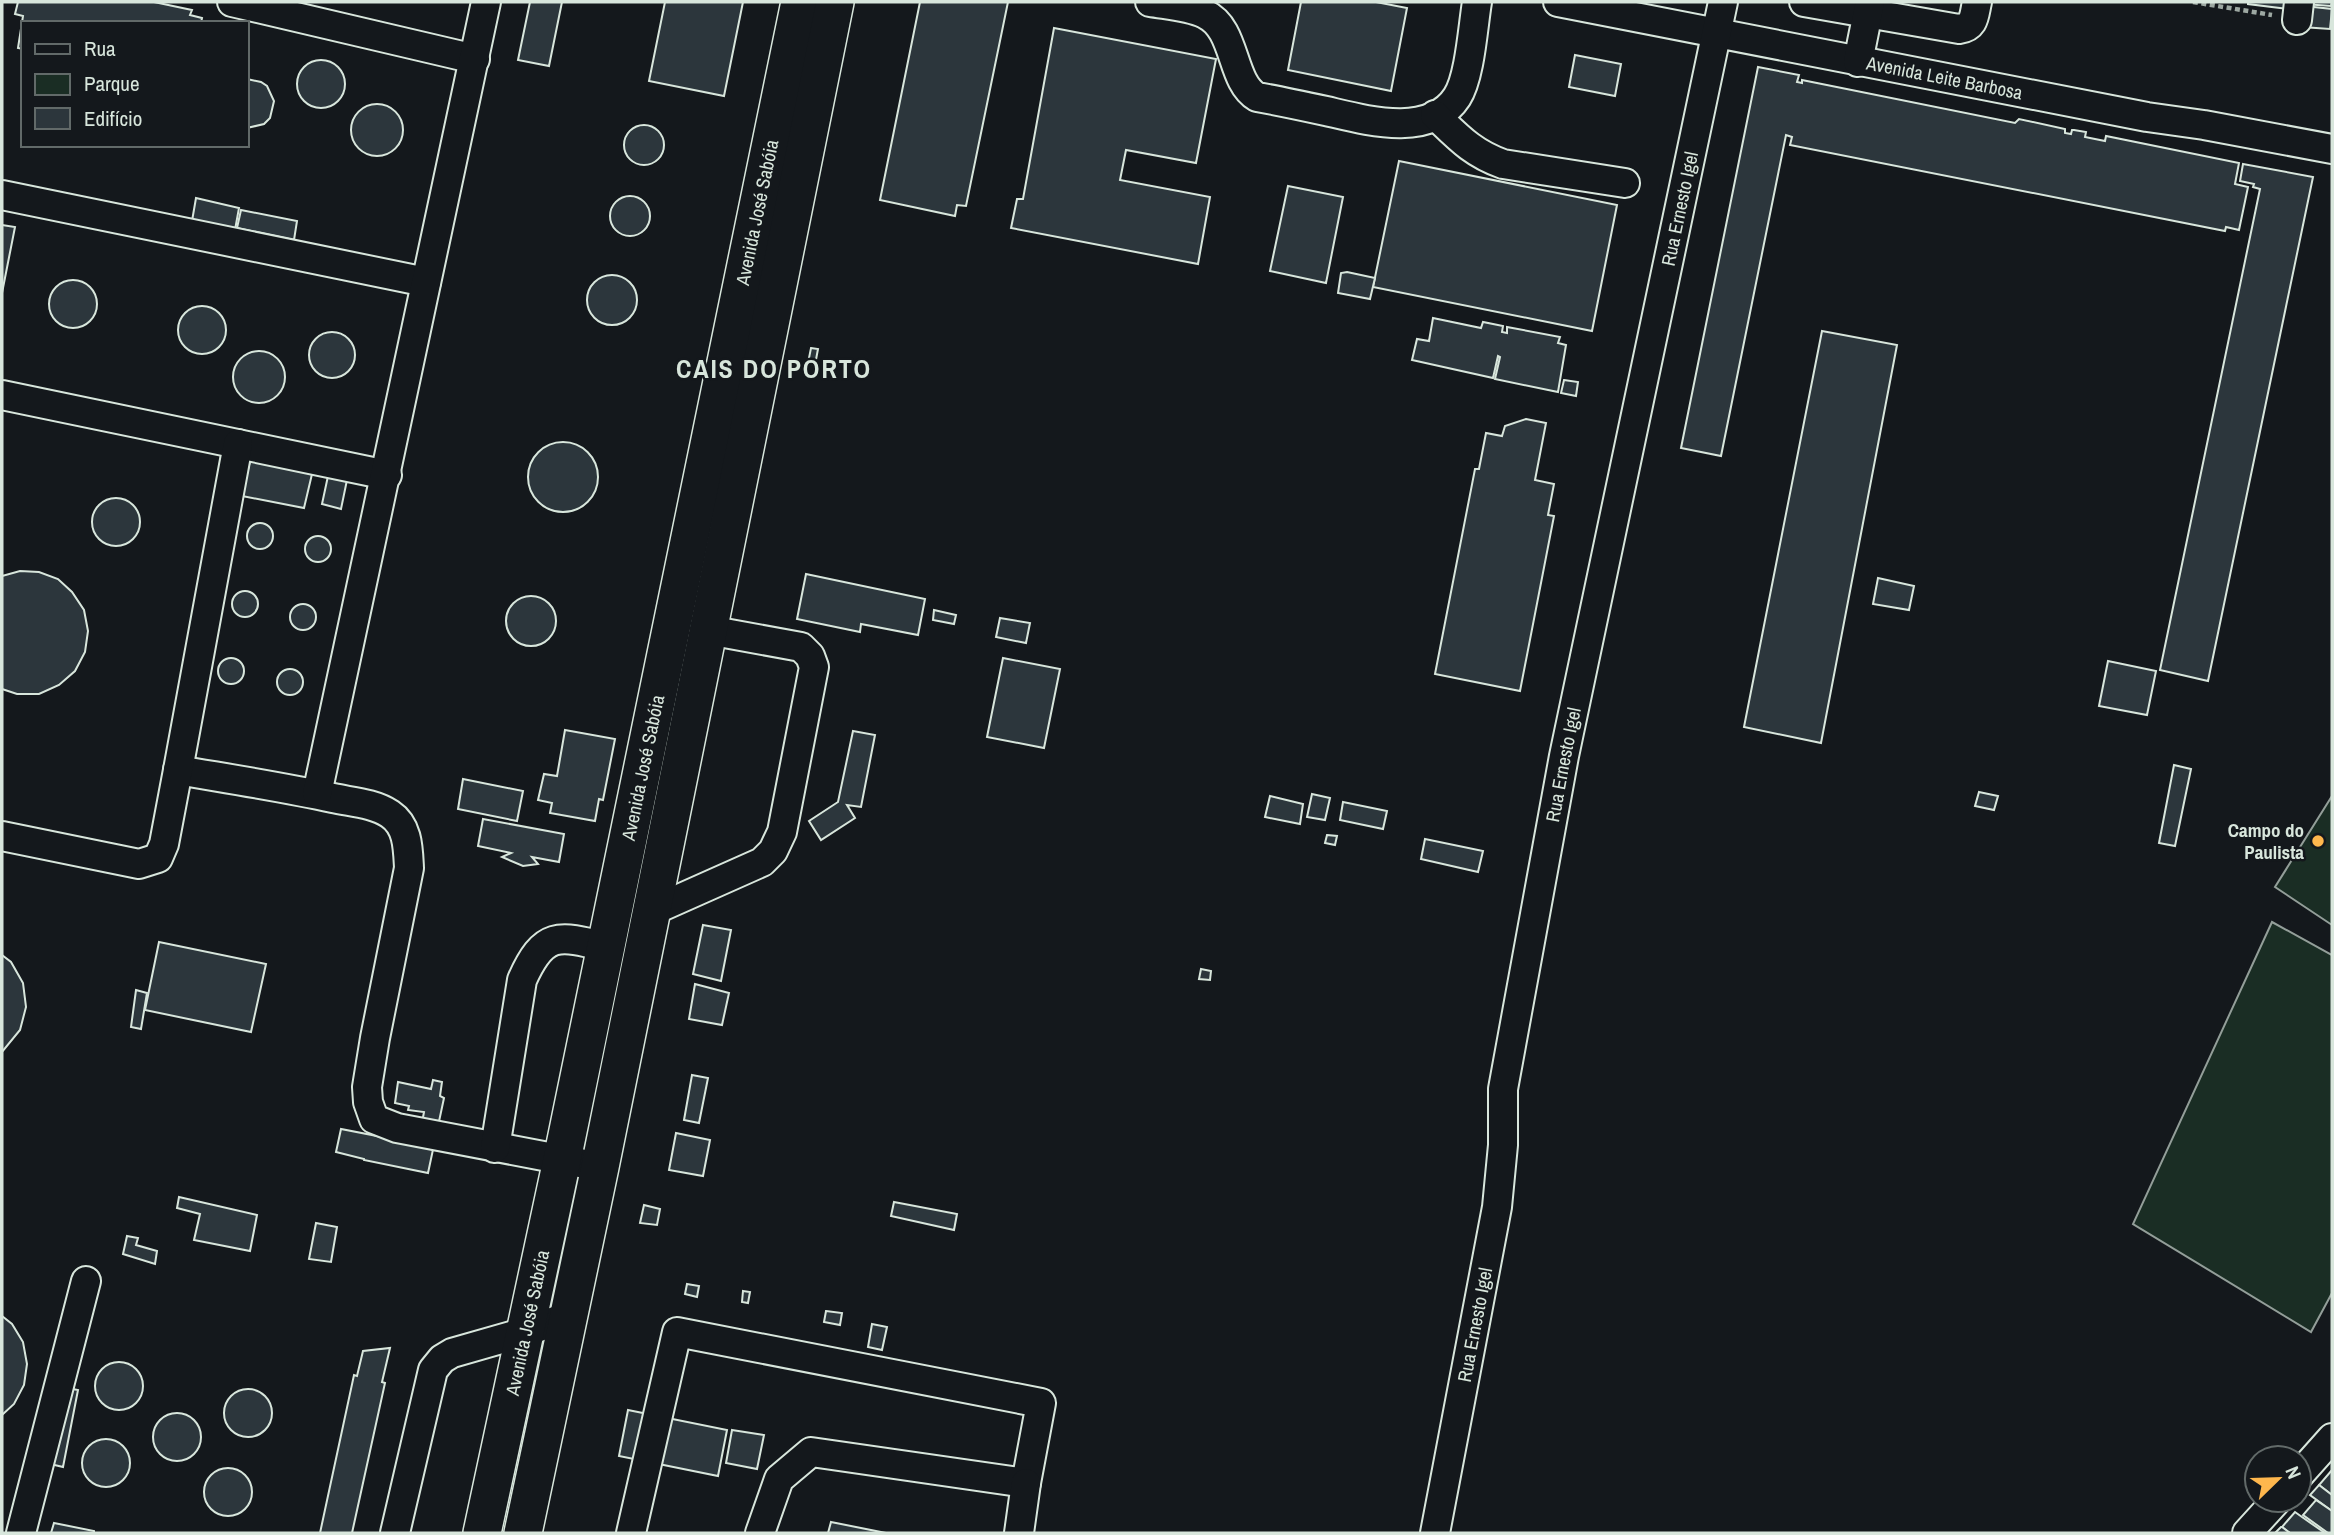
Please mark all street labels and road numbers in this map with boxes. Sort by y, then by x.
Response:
street label: Avenida Leite Barbosa [1863,49,2025,106]
street label: Avenida José Sabóia [729,137,784,288]
street label: Rua Ernesto Igel [1655,149,1704,268]
street label: Avenida José Sabóia [615,692,670,844]
street label: Rua Ernesto Igel [1539,705,1587,824]
street label: Avenida José Sabóia [499,1247,555,1399]
street label: Rua Ernesto Igel [1451,1265,1498,1384]

